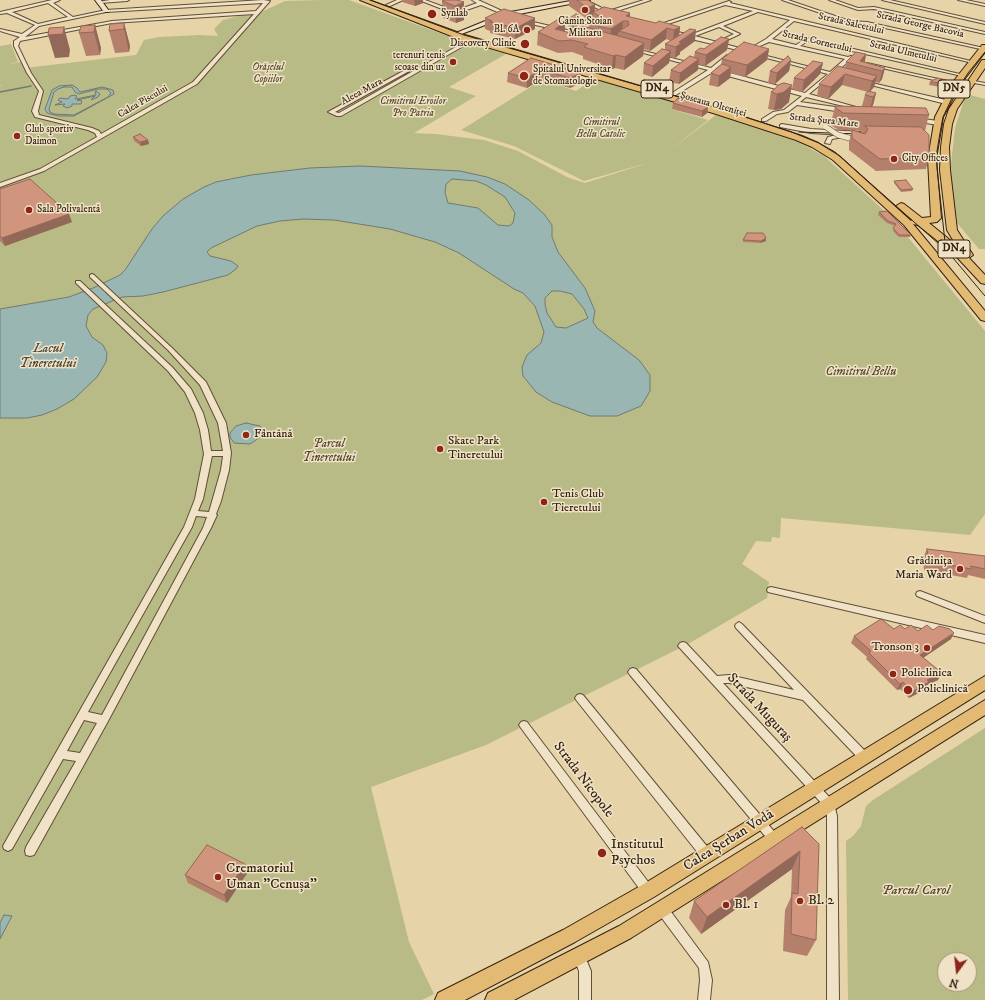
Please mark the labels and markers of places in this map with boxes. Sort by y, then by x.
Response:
marker: Cămin Stoian Militaru [580,5,590,15]
marker: Synlab [426,8,438,20]
place label: Synlab [441,8,468,20]
place label: Cămin Stoian Militaru [558,16,612,40]
place label: Bl. 6A [494,24,519,36]
marker: Bl. 6A [522,25,532,35]
place label: Discovery Clinic [450,38,516,50]
marker: Discovery Clinic [519,38,531,50]
place label: terenuri tenis scoase din uz [393,50,445,74]
marker: terenuri tenis scoase din uz [448,57,458,67]
place label: Spitalul Universitar de Stomatologie [533,64,611,88]
marker: Spitalul Universitar de Stomatologie [518,70,530,82]
place label: Club sportiv Daimon [25,124,73,148]
marker: Club sportiv Daimon [12,131,22,141]
place label: City Offices [902,153,948,165]
marker: City Offices [889,154,899,164]
place label: Sala Polivalentă [37,204,100,216]
marker: Sala Polivalentă [24,205,34,215]
place label: Fântănă [254,428,293,442]
marker: Fântănă [241,430,251,440]
place label: Skate Park Tineretului [448,435,503,463]
marker: Skate Park Tineretului [435,444,445,454]
place label: Tenis Club Tieretului [552,488,604,516]
marker: Tenis Club Tieretului [539,497,549,507]
place label: Grădinița Maria Ward [895,555,952,583]
marker: Grădinița Maria Ward [955,564,965,574]
place label: Tronson 3 [871,641,919,655]
marker: Tronson 3 [922,643,932,653]
place label: Policlinica [901,667,952,681]
marker: Policlinica [888,669,898,679]
place label: Policlinică [917,683,968,697]
marker: Policlinică [902,684,914,696]
place label: Institutul Psychos [611,837,663,870]
marker: Institutul Psychos [596,847,608,859]
place label: Crematoriul Uman "Cenușa" [226,861,317,894]
marker: Crematoriul Uman "Cenușa" [213,872,223,882]
place label: Bl. 2 [808,893,834,909]
marker: Bl. 2 [795,896,805,906]
place label: Bl. 1 [734,897,758,913]
marker: Bl. 1 [721,900,731,910]

